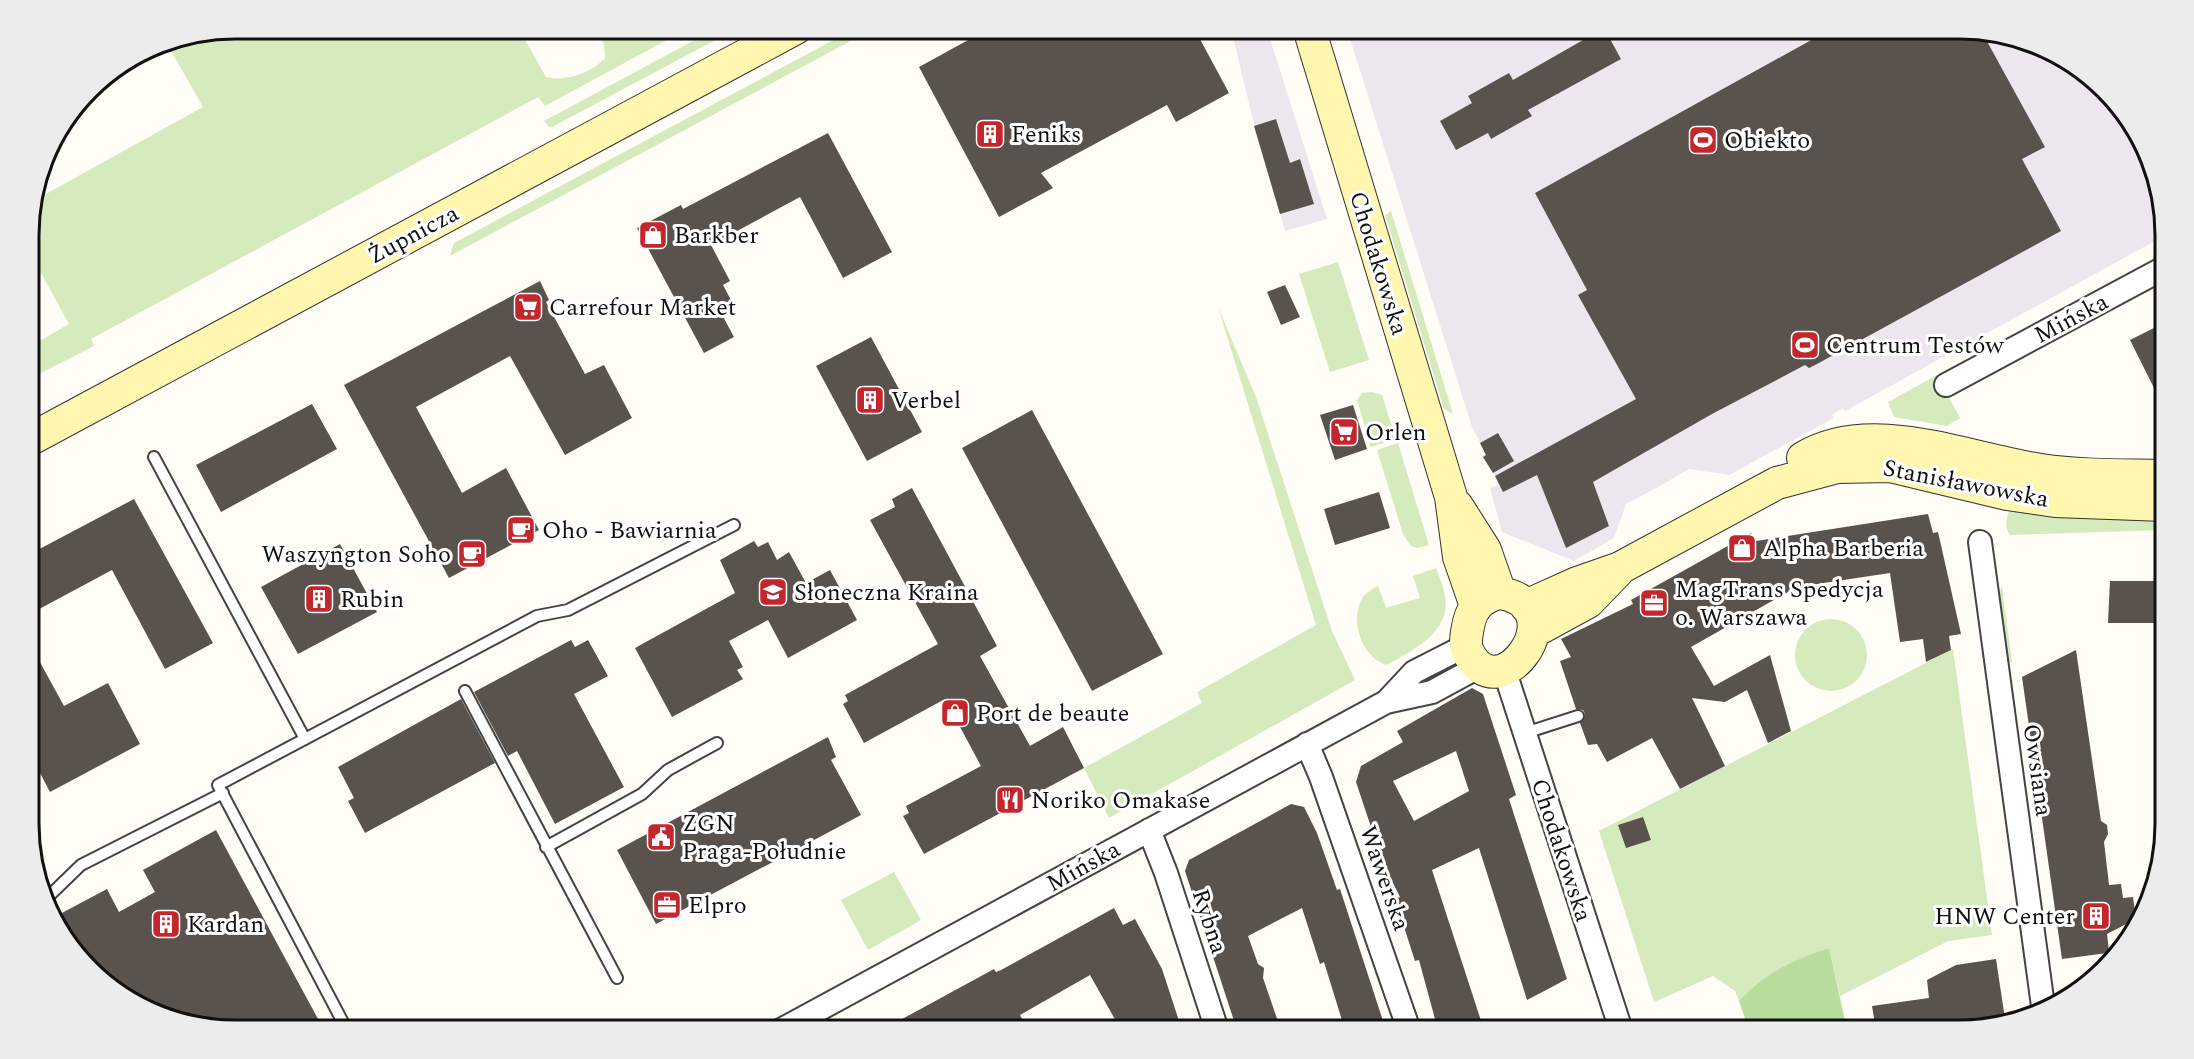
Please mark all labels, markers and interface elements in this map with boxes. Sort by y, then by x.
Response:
place label: Feniks [1011,117,1081,153]
building icon: Feniks [974,118,1006,150]
place label: Obiekto [1724,123,1810,159]
sports icon: Obiekto [1687,124,1719,156]
street label: Chodakowska [1339,187,1417,340]
street label: Żupnicza [361,196,466,274]
place label: Barkber [674,218,759,254]
shop icon: Barkber [637,219,669,251]
street label: Mińska [2028,284,2115,353]
place label: Carrefour Market [549,290,736,326]
supermarket icon: Carrefour Market [512,291,544,323]
place label: Centrum Testów [1826,328,2005,364]
sports icon: Centrum Testów [1789,329,1821,361]
place label: Verbel [891,383,961,419]
building icon: Verbel [854,384,886,416]
place label: Orlen [1365,415,1427,451]
supermarket icon: Orlen [1328,416,1360,448]
street label: Stanisławowska [1880,450,2052,518]
place label: Oho - Bawiarnia [542,513,717,549]
cafe icon: Oho - Bawiarnia [505,514,537,546]
place label: Alpha Barberia [1763,531,1924,567]
shop icon: Alpha Barberia [1726,532,1758,564]
place label: Waszyngton Soho [261,537,451,573]
cafe icon: Waszyngton Soho [456,538,488,570]
place label: MagTrans Spedycja o. Warszawa [1675,572,1884,636]
place label: Słoneczna Kraina [794,575,979,611]
school or university icon: Słoneczna Kraina [757,576,789,608]
place label: Rubin [340,582,404,618]
building icon: Rubin [303,583,335,615]
office icon: MagTrans Spedycja o. Warszawa [1638,587,1670,619]
place label: Port de beaute [976,696,1129,732]
shop icon: Port de beaute [939,697,971,729]
street label: Owsiana [2013,722,2061,819]
street label: Chodakowska [1521,774,1601,927]
place label: Noriko Omakase [1031,783,1210,819]
restaurant icon: Noriko Omakase [994,784,1026,816]
place label: ZGN Praga-Południe [682,806,846,870]
public building icon: ZGN Praga-Południe [645,821,677,853]
street label: Wawerska [1349,821,1419,936]
street label: Mińska [1040,832,1127,902]
street label: Rybna [1182,884,1237,959]
place label: Elpro [688,888,747,924]
office icon: Elpro [651,889,683,921]
place label: HNW Center [1934,899,2075,935]
building icon: HNW Center [2080,900,2112,932]
place label: Kardan [187,907,264,943]
building icon: Kardan [150,908,182,940]

